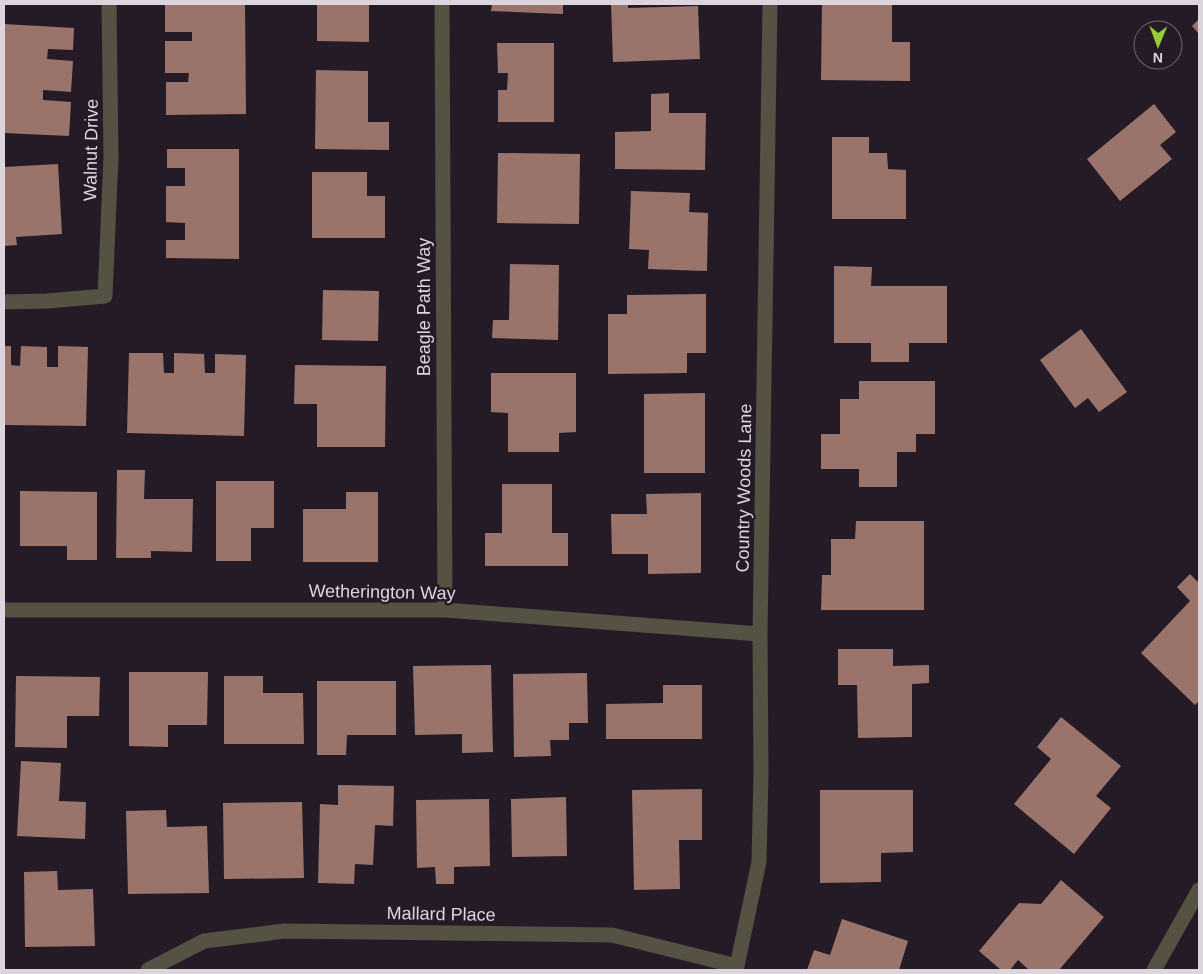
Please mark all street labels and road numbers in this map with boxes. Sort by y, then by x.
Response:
street label: Walnut Drive [80,99,102,201]
street label: Beagle Path Way [414,238,434,376]
street label: Country Woods Lane [733,403,755,573]
street label: Wetherington Way [308,581,456,603]
street label: Mallard Place [386,903,496,925]

